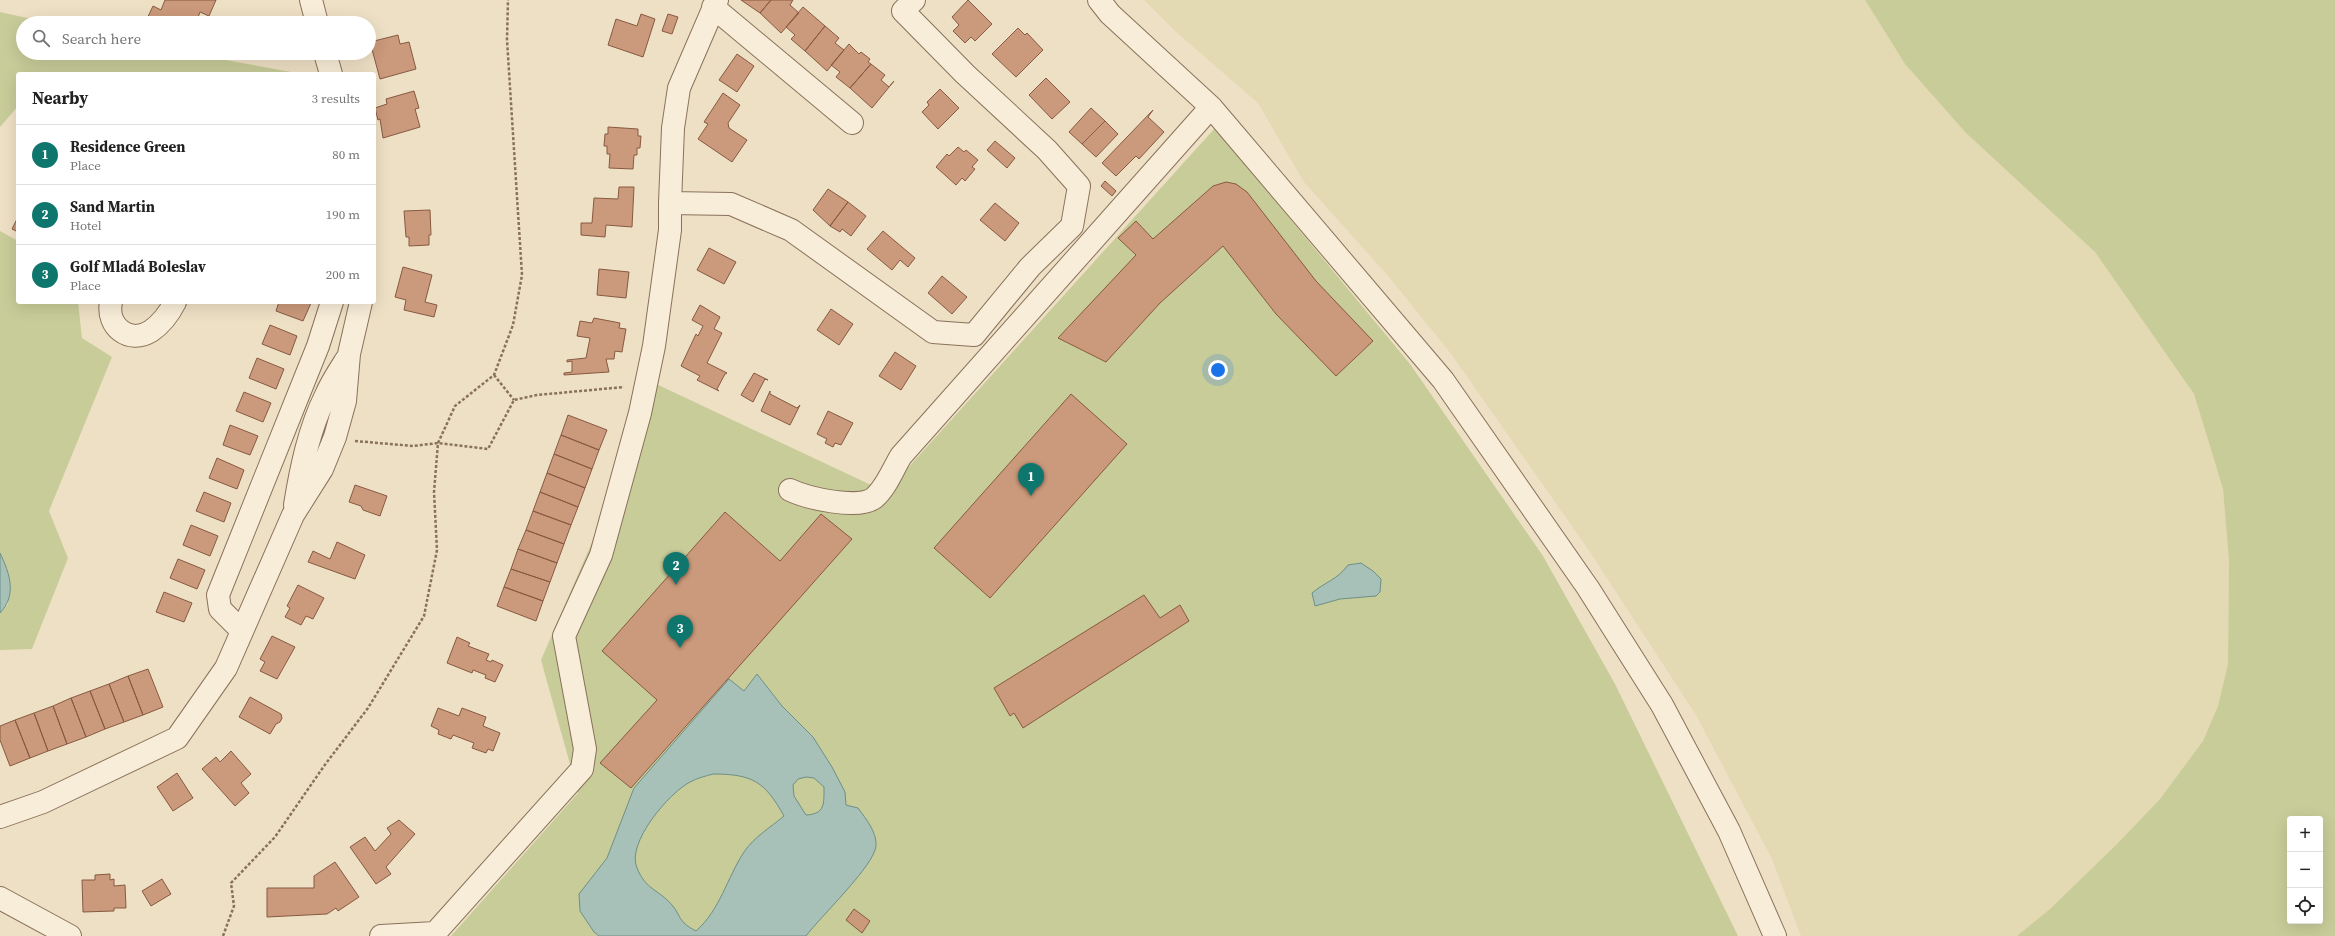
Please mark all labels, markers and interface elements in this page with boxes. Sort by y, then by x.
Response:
search box [16,16,376,60]
icon: search [30,27,52,49]
text: Search here [62,28,141,49]
text: Nearby [32,86,88,110]
text: 3 results [312,90,360,107]
text: Residence Green [70,136,186,157]
text: 1 [41,146,49,163]
text: 80 m [332,146,360,163]
text: Place [70,157,101,174]
text: Sand Martin [70,196,155,217]
text: 2 [41,206,49,223]
text: 190 m [326,206,360,223]
text: Hotel [70,217,102,234]
text: Golf Mladá Boleslav [70,256,206,277]
text: 3 [41,266,49,283]
text: 200 m [326,266,360,283]
text: Place [70,277,101,294]
your location [1208,360,1228,380]
pin: 1 [1018,463,1044,496]
pin: 2 [663,552,689,585]
pin: 3 [667,615,693,648]
map controls [2287,816,2323,924]
button: + [2287,816,2323,852]
button: − [2287,852,2323,888]
button: locate [2287,888,2323,924]

